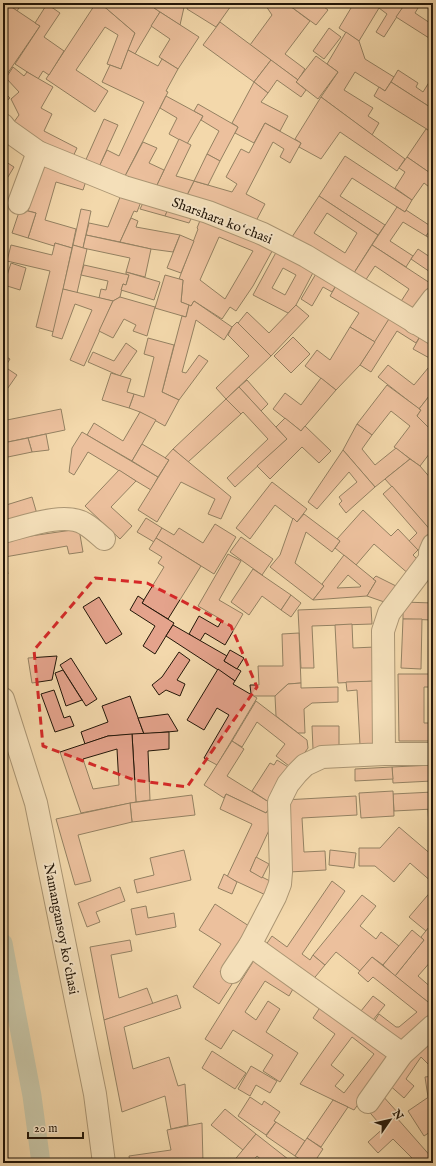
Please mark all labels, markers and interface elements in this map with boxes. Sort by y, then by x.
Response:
street label: Sharshara koʻchasi [169,194,275,249]
street label: Namangansoy koʻchasi [39,862,83,996]
north arrow [370,1100,410,1140]
text: N [388,1106,406,1123]
scale bar [28,1114,83,1140]
text: 20 m [34,1121,57,1136]

